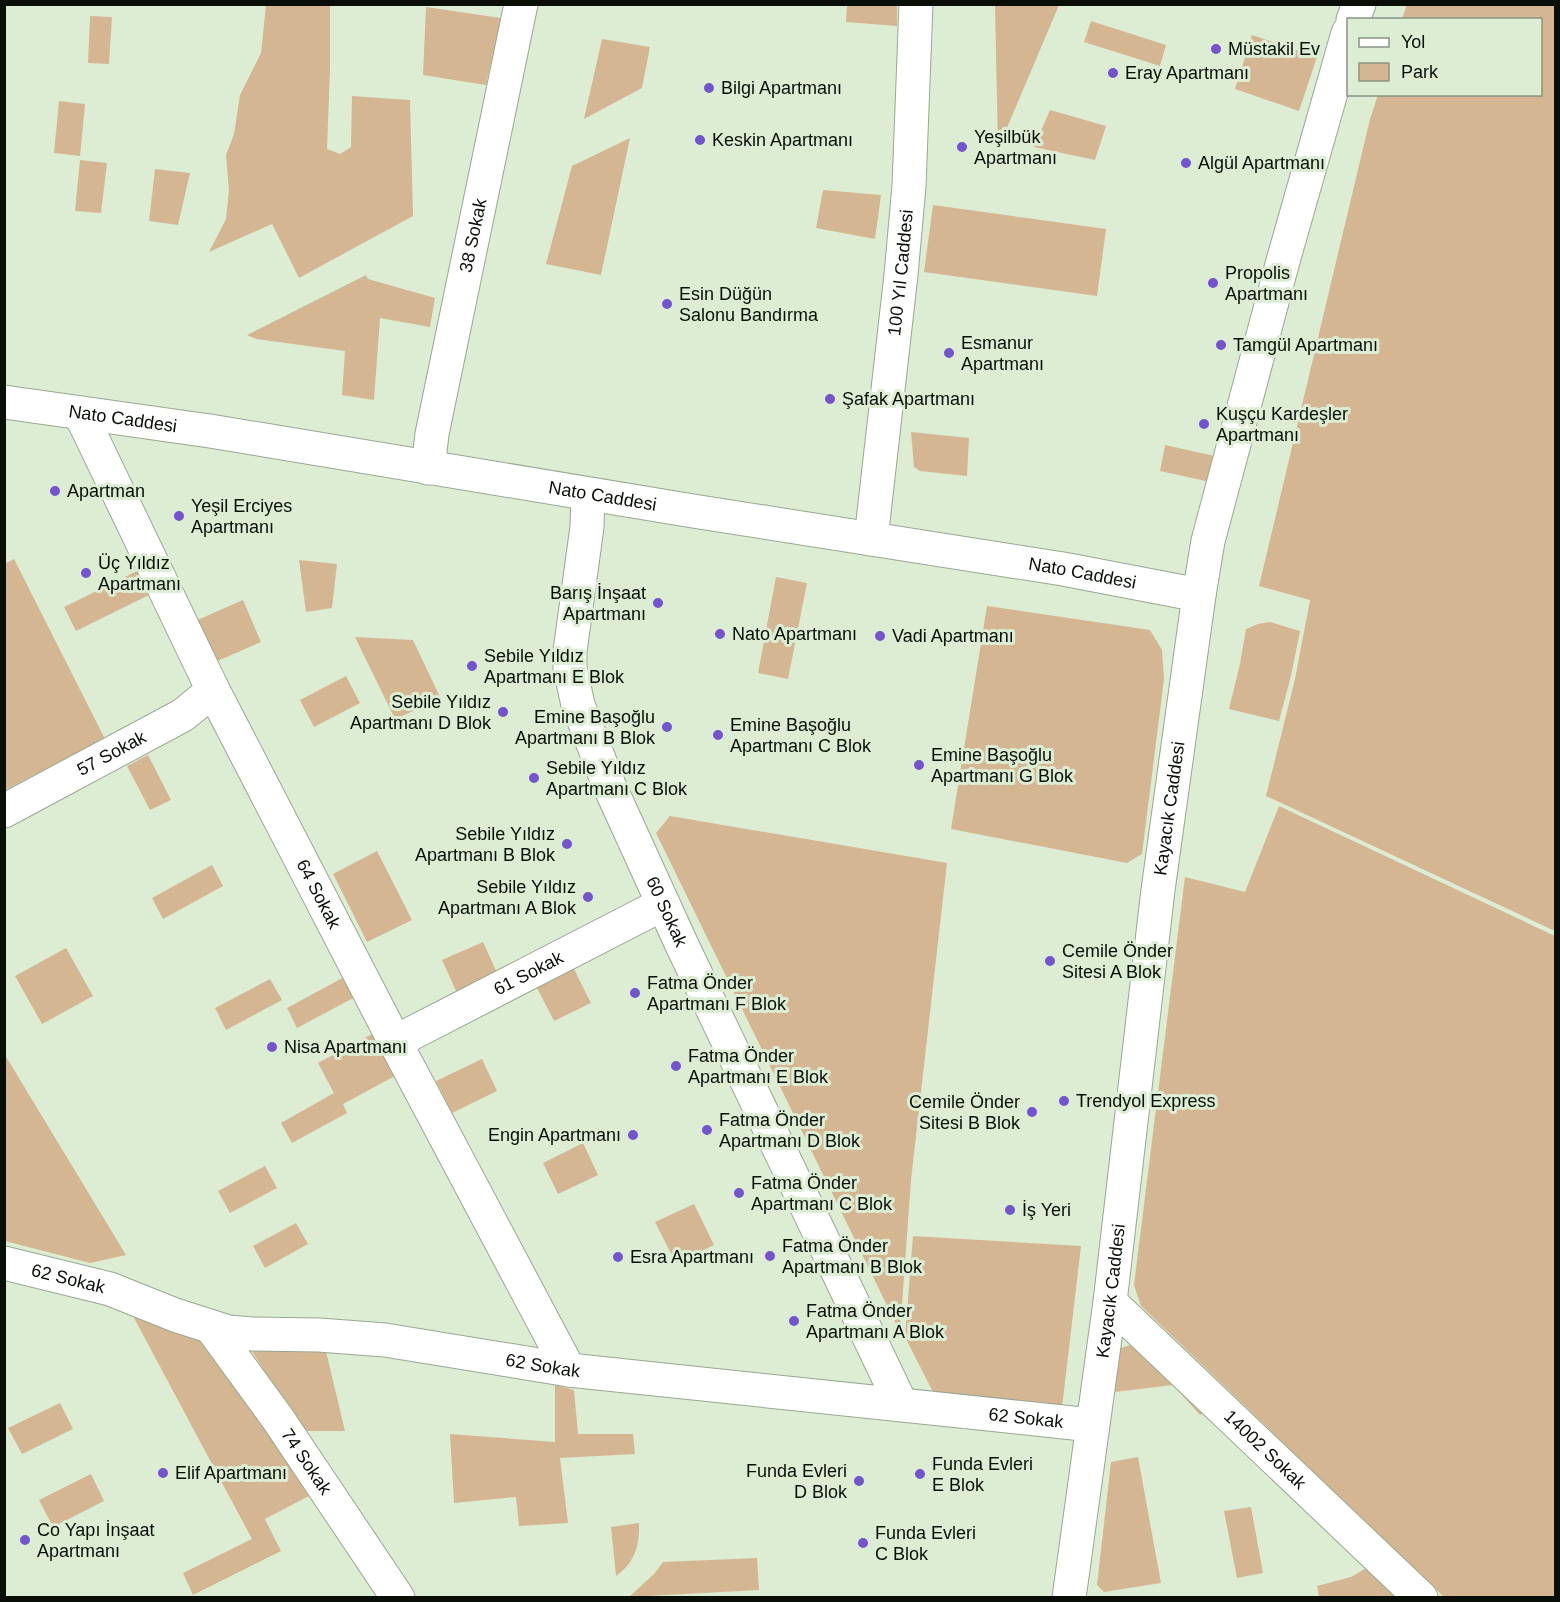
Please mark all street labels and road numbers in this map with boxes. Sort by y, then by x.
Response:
street label: 38 Sokak [456,196,491,274]
street label: 100 Yıl Caddesi [884,209,917,337]
street label: Nato Caddesi [67,401,178,436]
street label: Nato Caddesi [547,477,658,515]
street label: Nato Caddesi [1027,554,1138,593]
street label: 57 Sokak [74,726,150,780]
street label: Kayacık Caddesi [1150,740,1189,877]
street label: 64 Sokak [292,856,345,933]
street label: 60 Sokak [642,873,692,951]
street label: 61 Sokak [490,947,567,999]
street label: Kayacık Caddesi [1092,1223,1129,1359]
street label: 62 Sokak [29,1260,108,1298]
street label: 62 Sokak [504,1350,582,1381]
street label: 62 Sokak [988,1404,1065,1432]
street label: 14002 Sokak [1220,1406,1311,1494]
street label: 74 Sokak [277,1425,336,1499]

